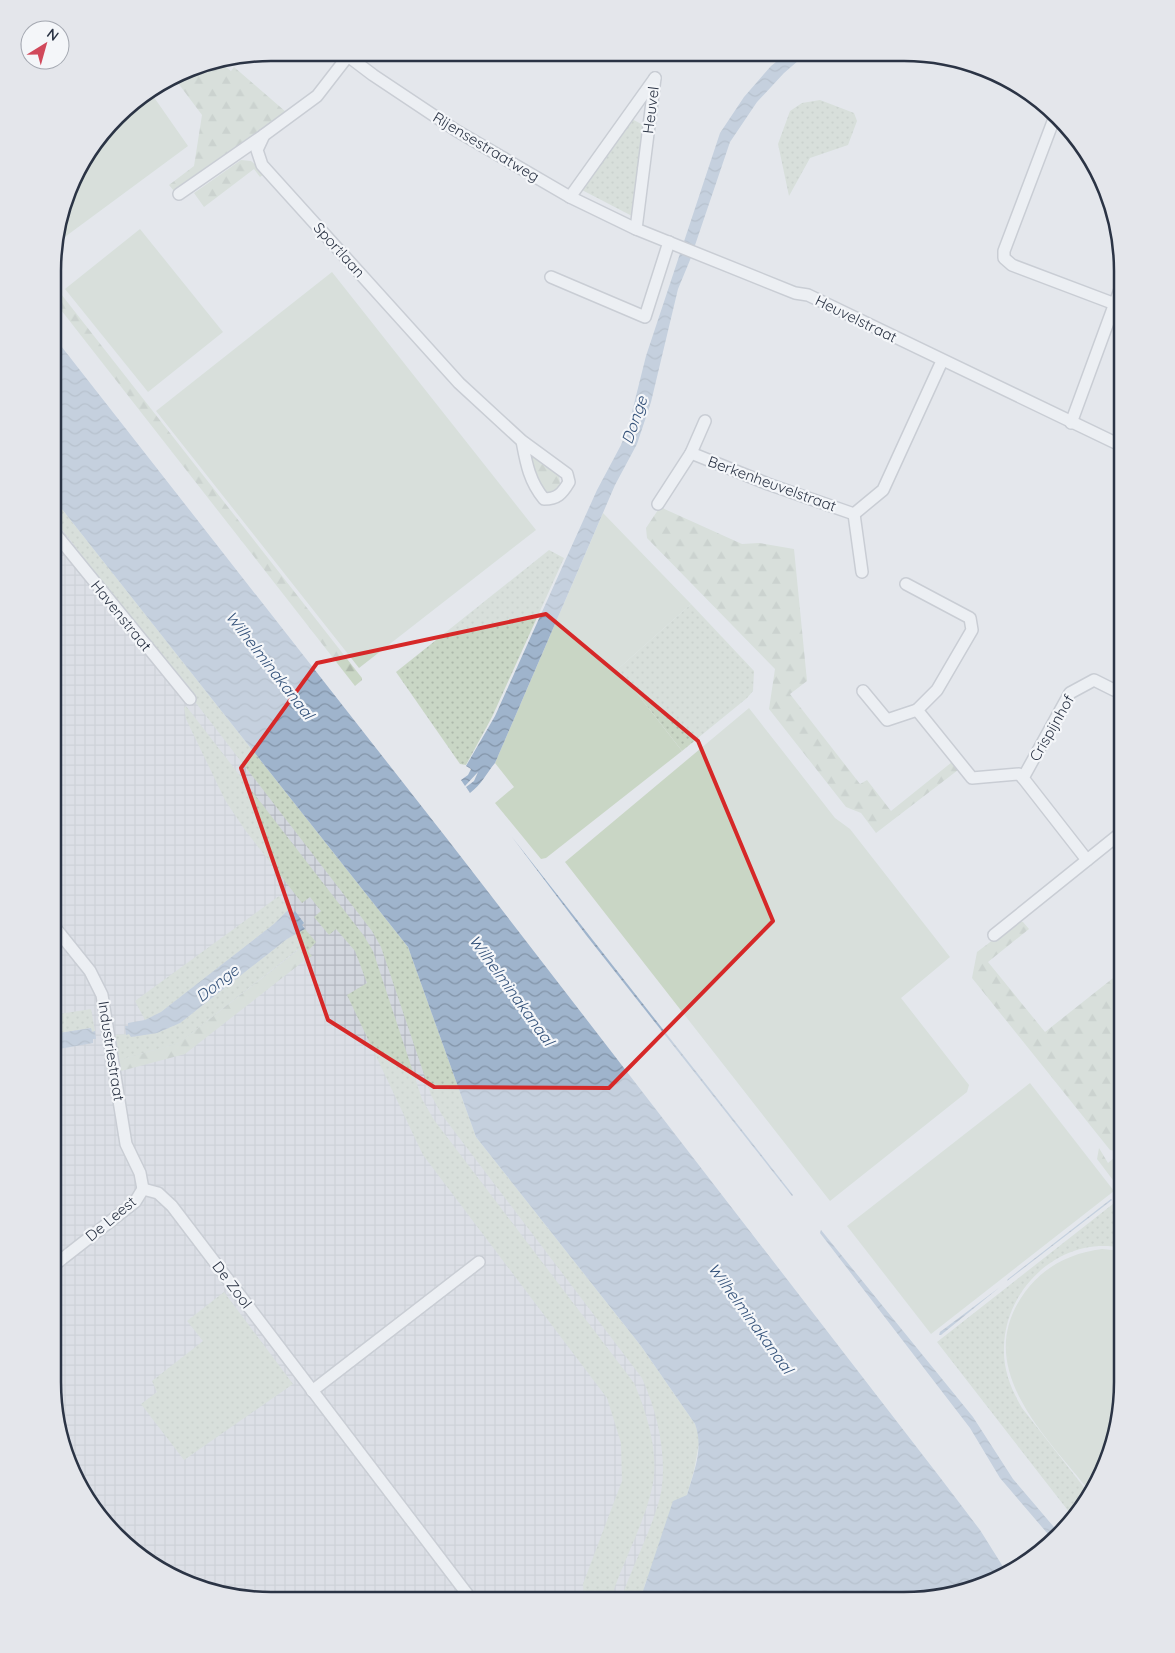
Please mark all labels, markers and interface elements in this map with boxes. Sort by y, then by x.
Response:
north arrow [20,20,70,70]
text: N [43,24,62,45]
street label: Heuvel [638,85,663,135]
street label: Rijensestraatweg [430,107,543,186]
street label: Sportlaan [310,218,369,281]
street label: Heuvelstraat [812,291,900,347]
water label: Donge [617,393,652,447]
street label: Berkenheuvelstraat [705,451,839,516]
street label: Havenstraat [87,576,156,655]
water label: Wilhelminakanaal [221,607,320,725]
street label: Crispijnhof [1025,691,1079,764]
water label: Wilhelminakanaal [465,931,560,1051]
water label: Donge [191,959,243,1006]
street label: Industriestraat [94,1000,129,1102]
street label: De Leest [81,1192,140,1245]
street label: De Zool [208,1257,256,1312]
water label: Wilhelminakanaal [704,1259,799,1379]

